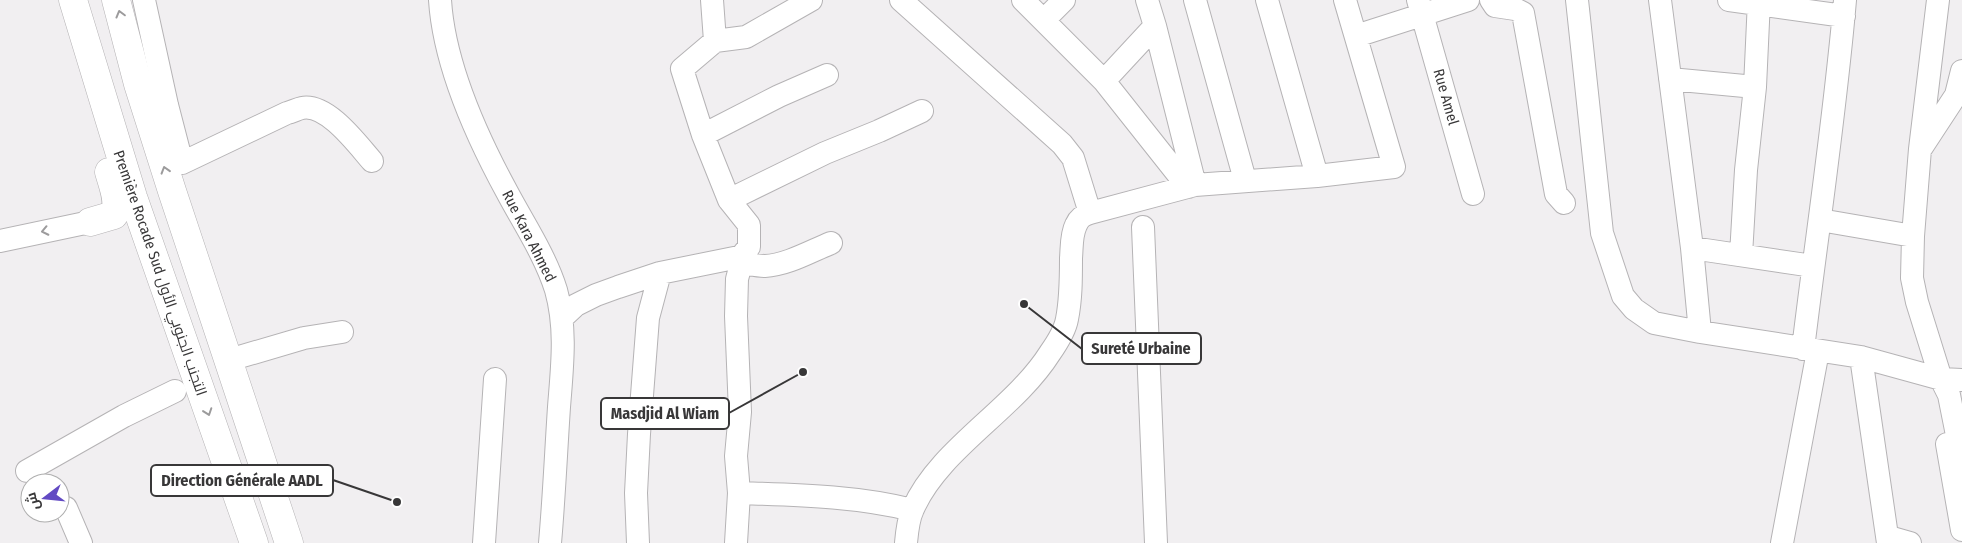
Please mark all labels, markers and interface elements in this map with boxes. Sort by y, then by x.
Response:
one-way arrow [115,11,125,19]
street label: Rue Amel [1429,67,1463,127]
street label: Première Rocade Sud التجنب الجنوبي الأول [107,148,211,399]
one-way arrow [161,166,171,175]
street label: Rue Kara Ahmed [498,187,560,285]
one-way arrow [41,225,49,236]
callout: Sureté Urbaine [1082,333,1201,364]
text: Sureté Urbaine [1091,339,1191,358]
callout: Masdjid Al Wiam [601,398,729,429]
text: Masdjid Al Wiam [611,404,719,423]
one-way arrow [202,407,212,416]
callout: Direction Générale AADL [151,465,333,496]
text: Direction Générale AADL [161,471,323,490]
north arrow [20,473,70,523]
text: ش [22,490,44,512]

